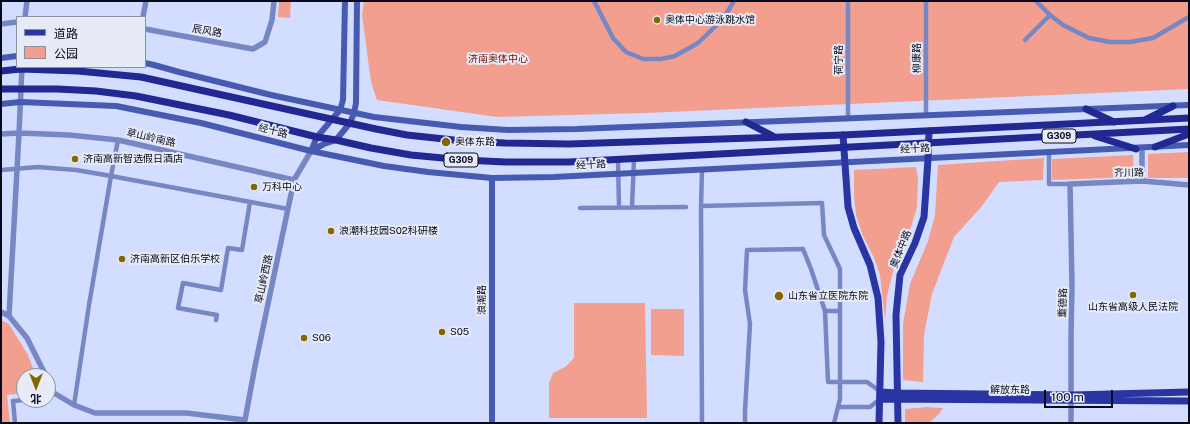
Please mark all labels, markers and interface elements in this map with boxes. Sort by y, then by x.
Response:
place label: 奥体中心游泳跳水馆 [665,14,755,26]
marker: 奥体中心游泳跳水馆 [652,15,662,25]
legend [16,16,146,68]
street label: 辰风路 [191,22,223,40]
text: 道路 [54,27,78,41]
street label: 柳康路 [911,43,923,73]
street label: 荷宁路 [833,45,845,75]
text: 公园 [54,47,78,61]
park label: 济南奥体中心 [468,53,528,65]
street label: 经十路 [257,122,289,140]
street label: 草山岭南路 [125,127,177,149]
road number: G309 [1042,129,1076,143]
marker: 奥体东路 [440,136,452,148]
place label: 奥体东路 [455,136,495,148]
street label: 经十路 [900,142,930,156]
place label: 济南高新智选假日酒店 [83,153,183,165]
road number: G309 [444,153,478,167]
marker: 济南高新智选假日酒店 [70,154,80,164]
street label: 经十路 [576,158,606,172]
street label: 齐川路 [1114,167,1144,179]
place label: 万科中心 [262,181,302,193]
marker: 万科中心 [249,182,259,192]
place label: 浪潮科技园S02科研楼 [339,225,438,237]
marker: 浪潮科技园S02科研楼 [326,226,336,236]
street label: 奥体中路 [888,228,914,270]
place label: 济南高新区伯乐学校 [130,253,220,265]
street label: 草山岭西路 [253,253,275,305]
marker: 济南高新区伯乐学校 [117,254,127,264]
street label: 浪潮路 [476,285,488,315]
street label: 重德路 [1056,288,1070,318]
marker: 山东省立医院东院 [773,290,785,302]
place label: 山东省立医院东院 [788,290,868,302]
marker: 山东省高级人民法院 [1128,290,1138,300]
place label: 山东省高级人民法院 [1088,301,1178,313]
place label: S05 [450,326,469,338]
marker: S05 [437,327,447,337]
place label: S06 [312,332,331,344]
marker: S06 [299,333,309,343]
north arrow [16,368,56,408]
scale bar [1046,382,1115,408]
street label: 解放东路 [990,384,1030,396]
text: 100 m [1051,390,1084,404]
text: 北 [31,393,42,405]

